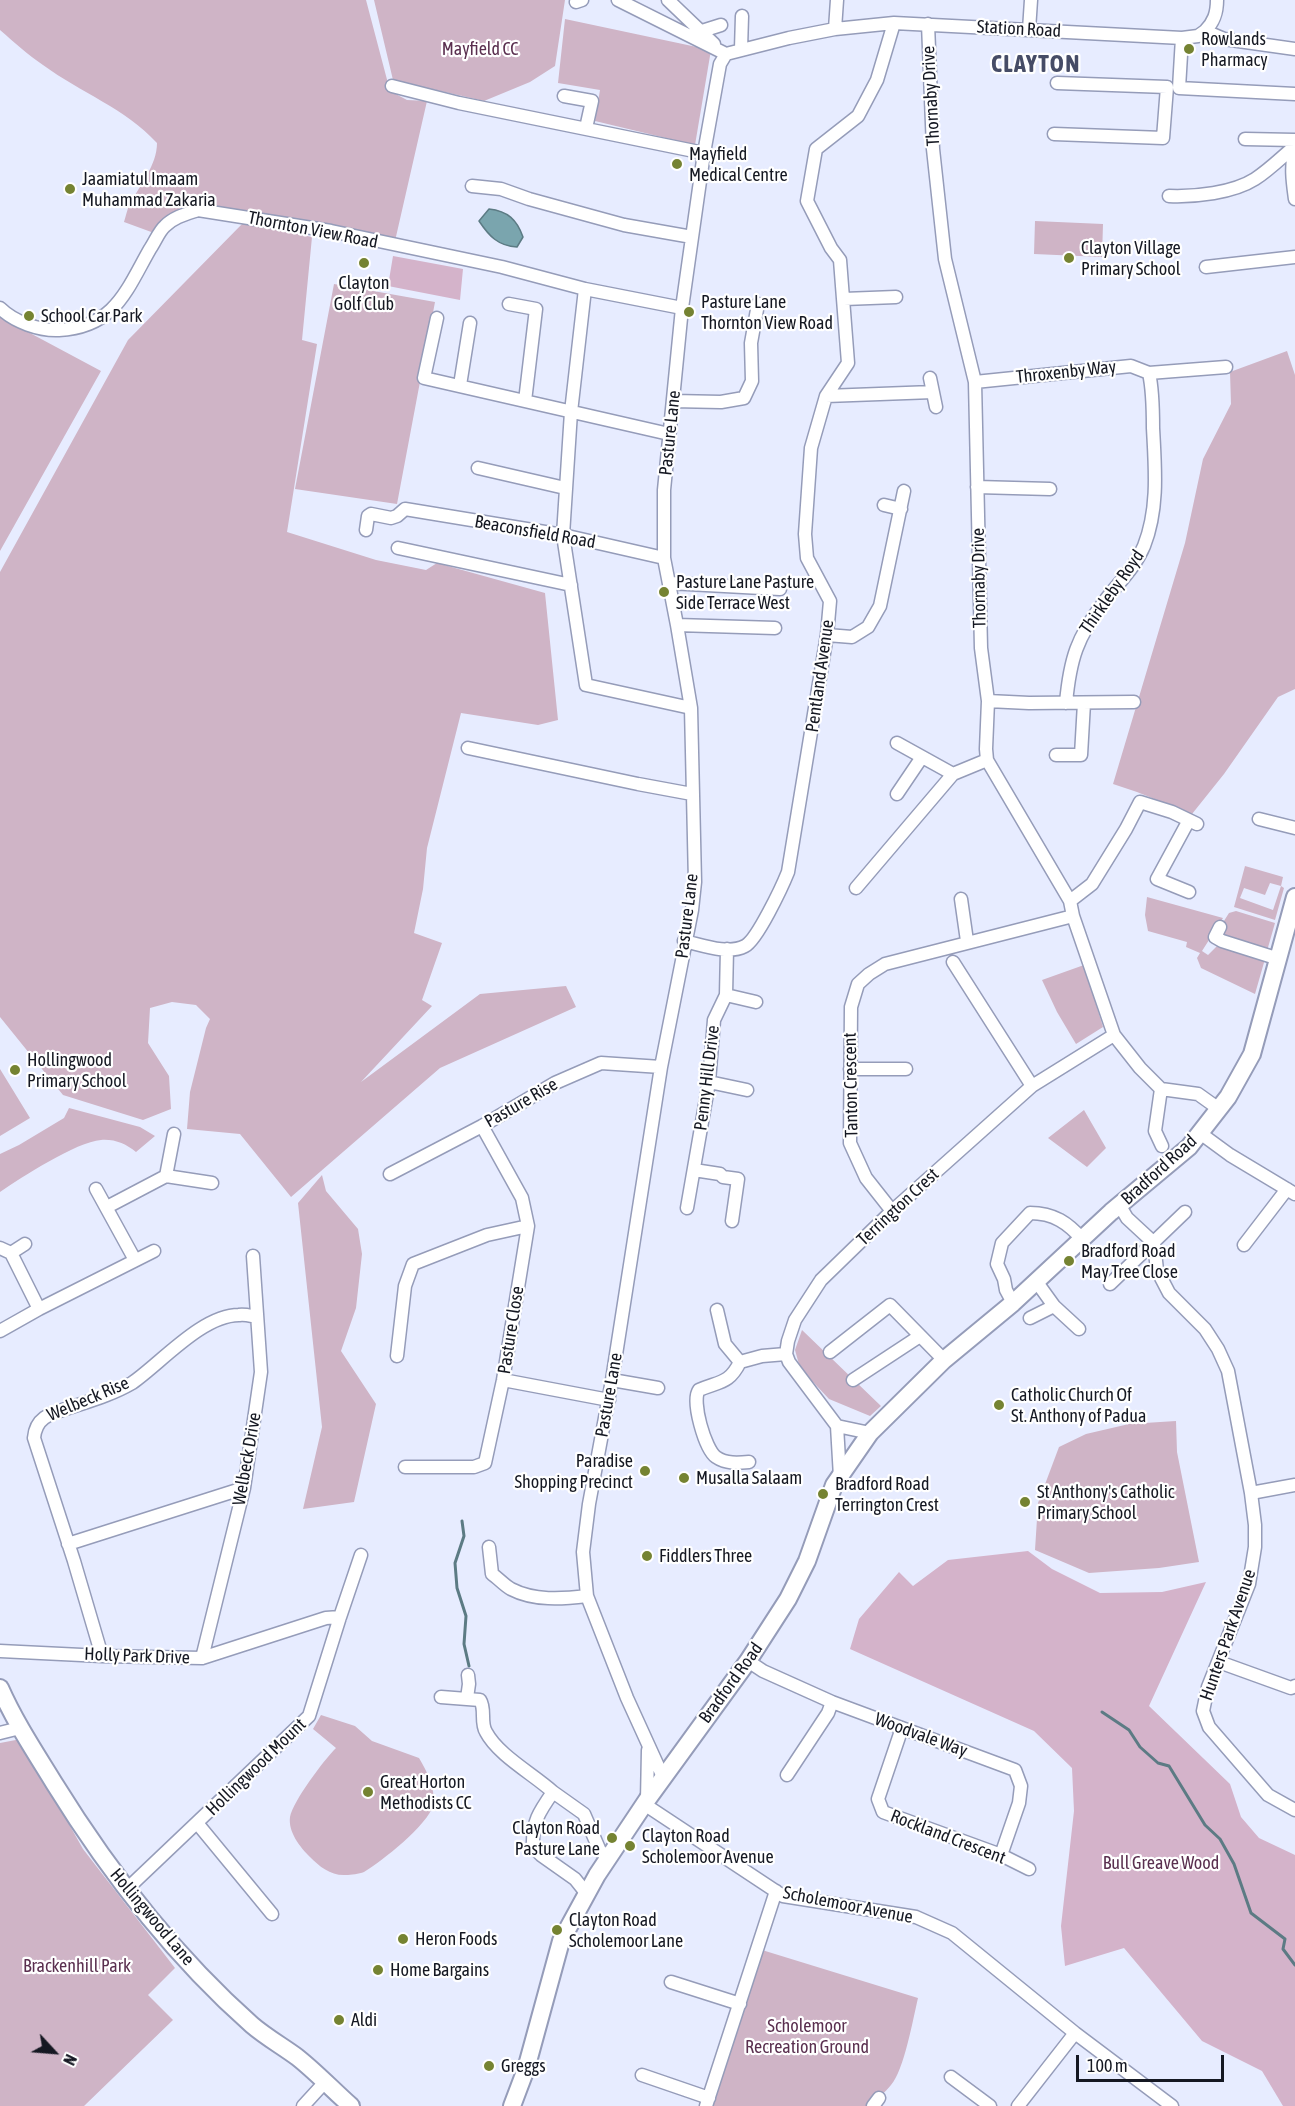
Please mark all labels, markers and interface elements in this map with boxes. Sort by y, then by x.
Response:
street label: Station Road [976,16,1062,42]
place label: Rowlands Pharmacy [1201,28,1268,70]
park label: Mayfield CC [442,38,518,60]
marker: Rowlands Pharmacy [1182,42,1196,56]
street label: Thornaby Drive [918,45,944,147]
district label: CLAYTON [991,50,1081,78]
place label: Mayfield Medical Centre [689,143,788,186]
marker: Mayfield Medical Centre [670,157,684,171]
place label: Jaamiatul Imaam Muhammad Zakaria [82,168,216,210]
marker: Jaamiatul Imaam Muhammad Zakaria [63,182,77,196]
street label: Thornton View Road [246,207,380,253]
place label: Clayton Village Primary School [1081,237,1181,280]
marker: Clayton Village Primary School [1062,251,1076,265]
marker: Clayton Golf Club [357,256,371,270]
place label: Clayton Golf Club [334,272,394,314]
place label: Pasture Lane Thornton View Road [701,291,833,334]
place label: School Car Park [41,305,142,327]
marker: Pasture Lane Thornton View Road [682,305,696,319]
marker: School Car Park [22,309,36,323]
street label: Throxenby Way [1015,356,1117,388]
street label: Pasture Lane [655,389,685,477]
street label: Beaconsfield Road [473,511,597,553]
street label: Thornaby Drive [967,528,991,628]
street label: Thirkleby Royd [1075,546,1149,638]
place label: Pasture Lane Pasture Side Terrace West [676,571,814,614]
marker: Pasture Lane Pasture Side Terrace West [657,585,671,599]
street label: Pentland Avenue [801,618,839,734]
street label: Pasture Lane [671,872,703,960]
street label: Penny Hill Drive [690,1024,724,1132]
street label: Tanton Crescent [839,1032,863,1138]
place label: Hollingwood Primary School [27,1049,126,1092]
marker: Hollingwood Primary School [8,1063,22,1077]
street label: Pasture Rise [481,1073,561,1133]
street label: Bradford Road [1117,1130,1201,1210]
street label: Terrington Crest [853,1164,943,1250]
place label: Bradford Road May Tree Close [1081,1240,1178,1282]
marker: Bradford Road May Tree Close [1062,1254,1076,1268]
street label: Pasture Close [493,1285,529,1375]
street label: Pasture Lane [591,1351,627,1439]
street label: Welbeck Rise [44,1372,132,1426]
place label: Catholic Church Of St. Anthony of Padua [1011,1384,1146,1426]
marker: Catholic Church Of St. Anthony of Padua [992,1398,1006,1412]
street label: Welbeck Drive [228,1411,266,1507]
place label: Paradise Shopping Precinct [515,1450,633,1492]
marker: Paradise Shopping Precinct [638,1464,652,1478]
place label: Musalla Salaam [696,1467,802,1489]
marker: Musalla Salaam [677,1471,691,1485]
place label: Bradford Road Terrington Crest [835,1473,939,1516]
place label: St Anthony's Catholic Primary School [1037,1481,1174,1524]
marker: Bradford Road Terrington Crest [816,1487,830,1501]
marker: St Anthony's Catholic Primary School [1018,1495,1032,1509]
place label: Fiddlers Three [659,1545,752,1567]
marker: Fiddlers Three [640,1549,654,1563]
street label: Hunters Park Avenue [1195,1566,1261,1704]
street label: Bradford Road [694,1638,768,1728]
street label: Holly Park Drive [84,1643,190,1669]
street label: Woodvale Way [872,1708,970,1762]
street label: Hollingwood Mount [201,1714,311,1820]
place label: Great Horton Methodists CC [380,1771,471,1814]
marker: Great Horton Methodists CC [361,1785,375,1799]
street label: Rockland Crescent [887,1805,1009,1869]
place label: Clayton Road Pasture Lane [512,1817,600,1860]
place label: Clayton Road Scholemoor Avenue [642,1825,774,1868]
marker: Clayton Road Pasture Lane [605,1831,619,1845]
marker: Clayton Road Scholemoor Avenue [623,1839,637,1853]
park label: Bull Greave Wood [1103,1852,1219,1874]
street label: Hollingwood Lane [105,1864,199,1970]
street label: Scholemoor Avenue [781,1882,915,1928]
place label: Clayton Road Scholemoor Lane [569,1909,683,1952]
marker: Clayton Road Scholemoor Lane [550,1923,564,1937]
place label: Heron Foods [415,1928,497,1950]
marker: Heron Foods [396,1932,410,1946]
park label: Brackenhill Park [23,1955,131,1977]
place label: Home Bargains [390,1959,489,1981]
marker: Home Bargains [371,1963,385,1977]
place label: Aldi [351,2009,377,2031]
marker: Aldi [332,2013,346,2027]
park label: Scholemoor Recreation Ground [745,2015,869,2058]
north arrow [24,2022,84,2082]
scale bar [1079,2043,1228,2081]
text: N [60,2052,80,2068]
place label: Greggs [501,2055,545,2077]
text: 100 m [1087,2055,1128,2076]
marker: Greggs [482,2059,496,2073]

